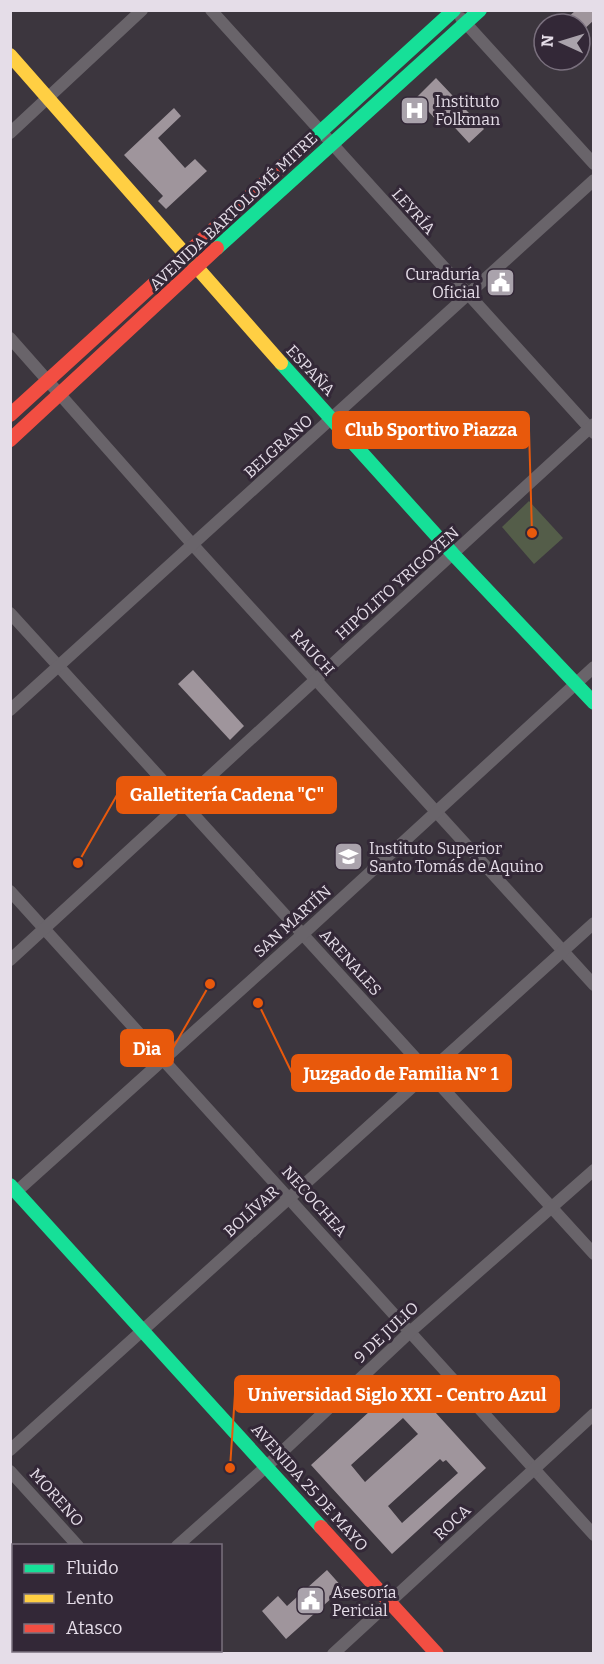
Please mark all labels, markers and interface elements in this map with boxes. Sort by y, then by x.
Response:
north arrow [532,12,592,72]
text: N [538,34,557,48]
place label: Instituto Folkman [435,92,500,129]
hospital icon: Instituto Folkman [398,94,430,126]
street label: AVENIDA BARTOLOMÉ MITRE [145,128,321,294]
street label: LEYRÍA [388,184,440,239]
place label: Curaduría Oficial [405,265,480,302]
public building icon: Curaduría Oficial [485,267,517,299]
street label: ESPAÑA [282,340,340,400]
street label: BELGRANO [240,411,317,482]
callout: Club Sportivo Piazza [333,412,529,448]
text: Club Sportivo Piazza [345,419,517,441]
street label: HIPÓLITO YRIGOYEN [331,522,463,644]
street label: RAUCH [287,625,338,679]
callout: Galletitería Cadena "C" [117,777,336,813]
text: Galletitería Cadena "C" [130,784,324,806]
place label: Instituto Superior Santo Tomás de Aquino [369,839,543,876]
school or university icon: Instituto Superior Santo Tomás de Aquino [332,841,364,873]
street label: SAN MARTÍN [249,881,335,961]
street label: ARENALES [316,925,385,999]
callout: Dia [121,1030,173,1066]
text: Dia [133,1038,161,1060]
callout: Juzgado de Familia N° 1 [292,1055,511,1091]
text: Juzgado de Familia N° 1 [303,1063,499,1085]
street label: NECOCHEA [278,1162,352,1241]
street label: BOLÍVAR [219,1181,283,1241]
street label: 9 DE JULIO [350,1298,422,1367]
callout: Universidad Siglo XXI - Centro Azul [235,1376,559,1412]
text: Universidad Siglo XXI - Centro Azul [247,1384,547,1406]
street label: AVENIDA 25 DE MAYO [247,1420,372,1555]
street label: MORENO [26,1465,88,1530]
street label: ROCA [430,1500,475,1544]
legend [12,1544,222,1652]
text: Fluido [66,1557,119,1579]
place label: Asesoría Pericial [332,1583,397,1620]
public building icon: Asesoría Pericial [295,1585,327,1617]
text: Lento [66,1587,114,1609]
text: Atasco [66,1617,122,1639]

